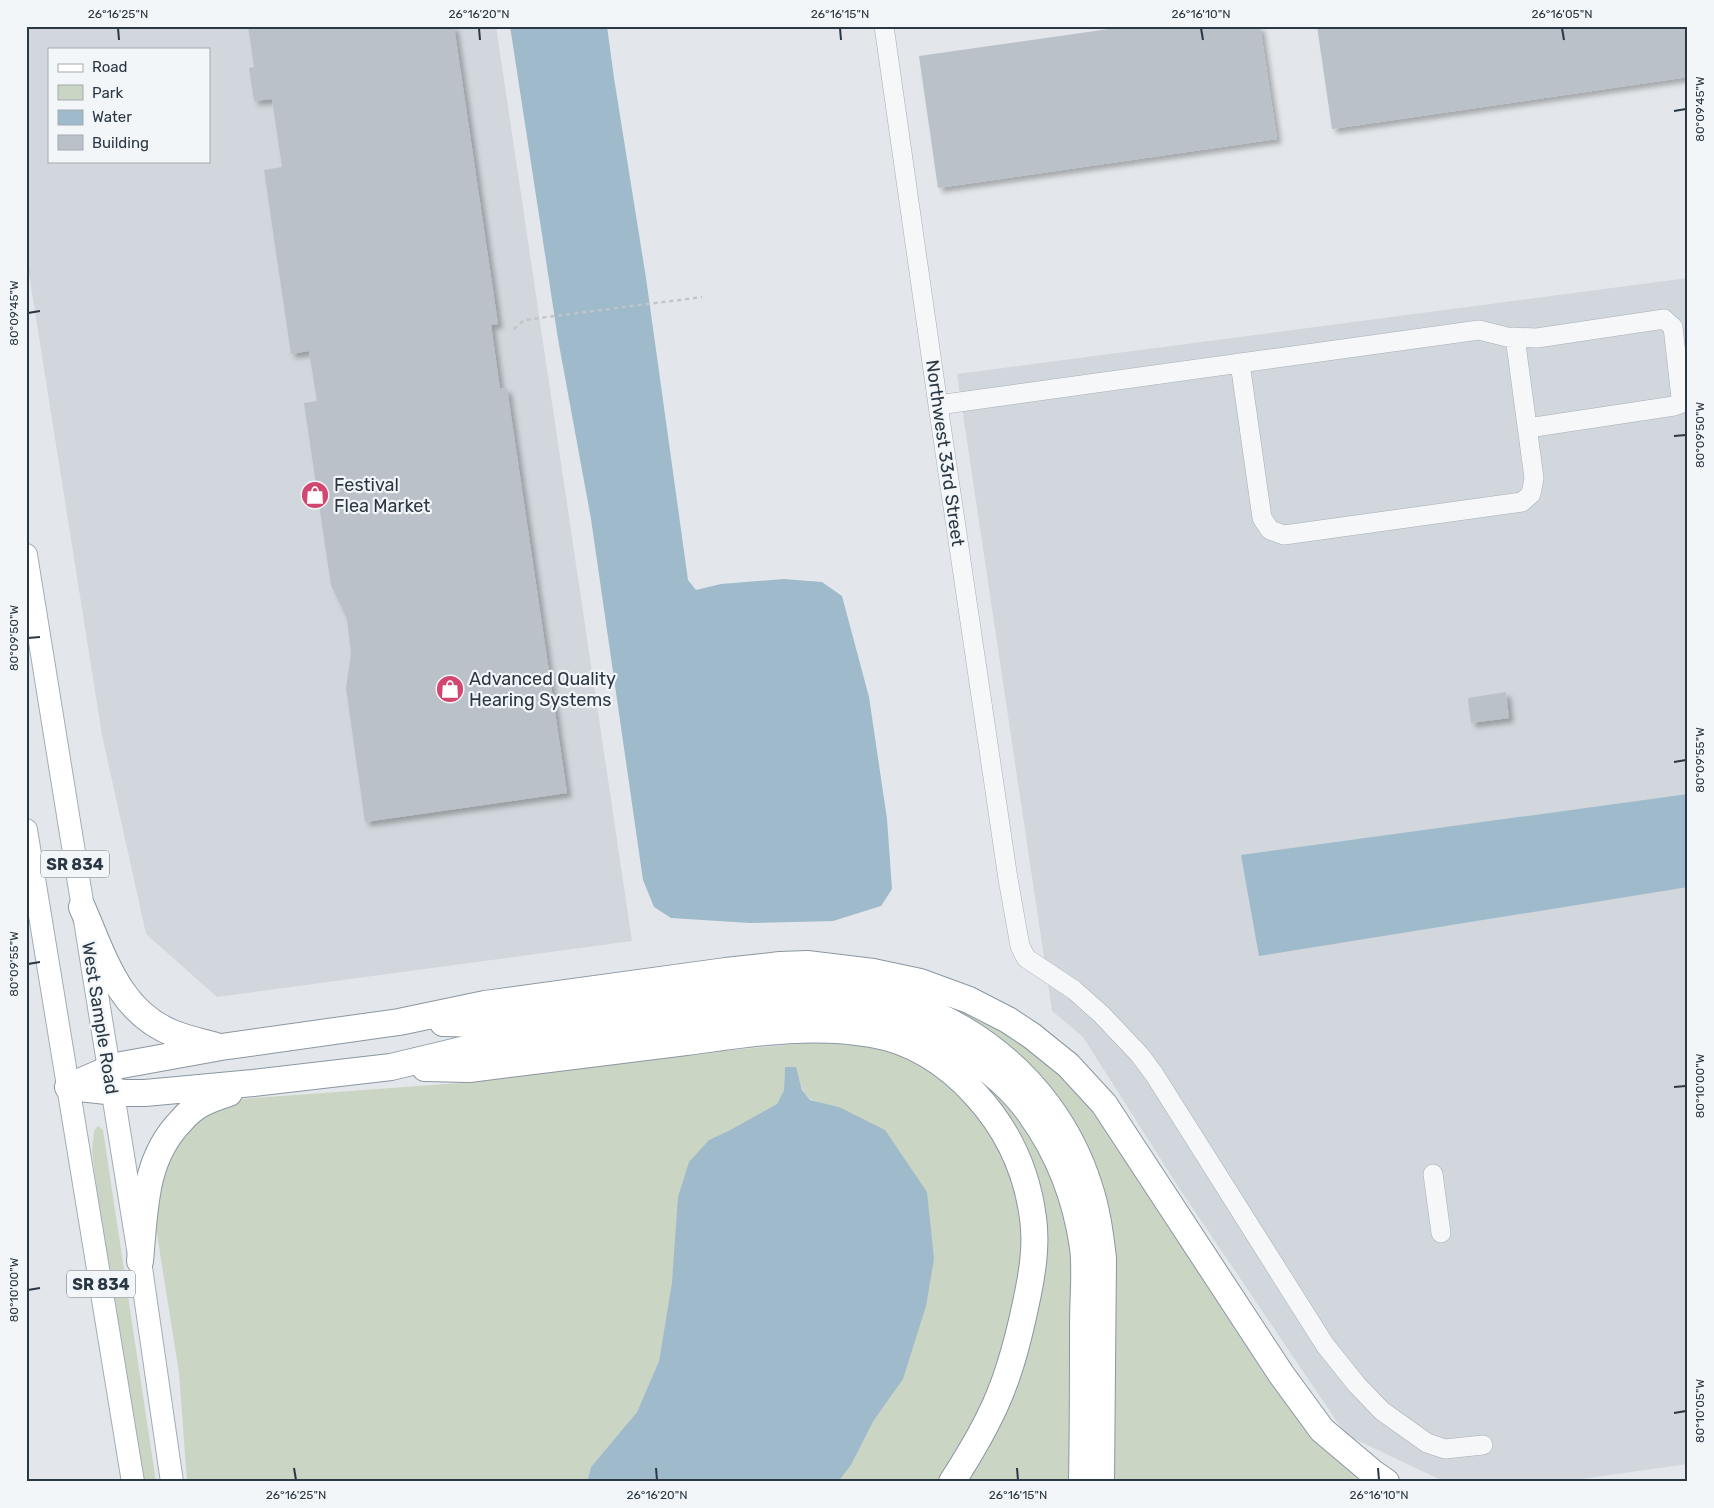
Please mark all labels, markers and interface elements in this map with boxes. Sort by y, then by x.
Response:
text: 26°16'25"N [88,7,148,21]
text: 26°16'20"N [449,7,509,21]
text: 26°16'15"N [811,7,869,21]
text: 26°16'10"N [1171,7,1231,21]
text: 26°16'05"N [1531,7,1593,21]
legend [48,48,210,162]
text: Road [92,58,128,76]
text: 80°09'45"W [1693,76,1707,142]
text: Park [92,84,123,102]
text: Water [92,108,132,126]
text: Building [92,134,149,152]
text: 80°09'45"W [7,280,21,346]
street label: Northwest 33rd Street [921,358,969,548]
text: 80°09'50"W [1693,402,1707,468]
place label: Festival Flea Market [334,474,430,517]
shop icon: Festival Flea Market [300,480,330,510]
text: 80°09'50"W [7,605,21,671]
place label: Advanced Quality Hearing Systems [469,668,616,711]
shop icon: Advanced Quality Hearing Systems [435,674,465,704]
text: 80°09'55"W [1693,727,1707,793]
road number: SR 834 [41,851,109,878]
text: 80°09'55"W [7,931,21,997]
street label: West Sample Road [77,940,123,1096]
text: 80°10'00"W [1693,1053,1707,1118]
text: 80°10'00"W [7,1257,21,1322]
road number: SR 834 [67,1270,135,1298]
text: 80°10'05"W [1693,1379,1707,1443]
text: 26°16'25"N [266,1488,326,1502]
text: 26°16'20"N [627,1488,687,1502]
text: 26°16'15"N [989,1488,1047,1502]
text: 26°16'10"N [1349,1488,1409,1502]

